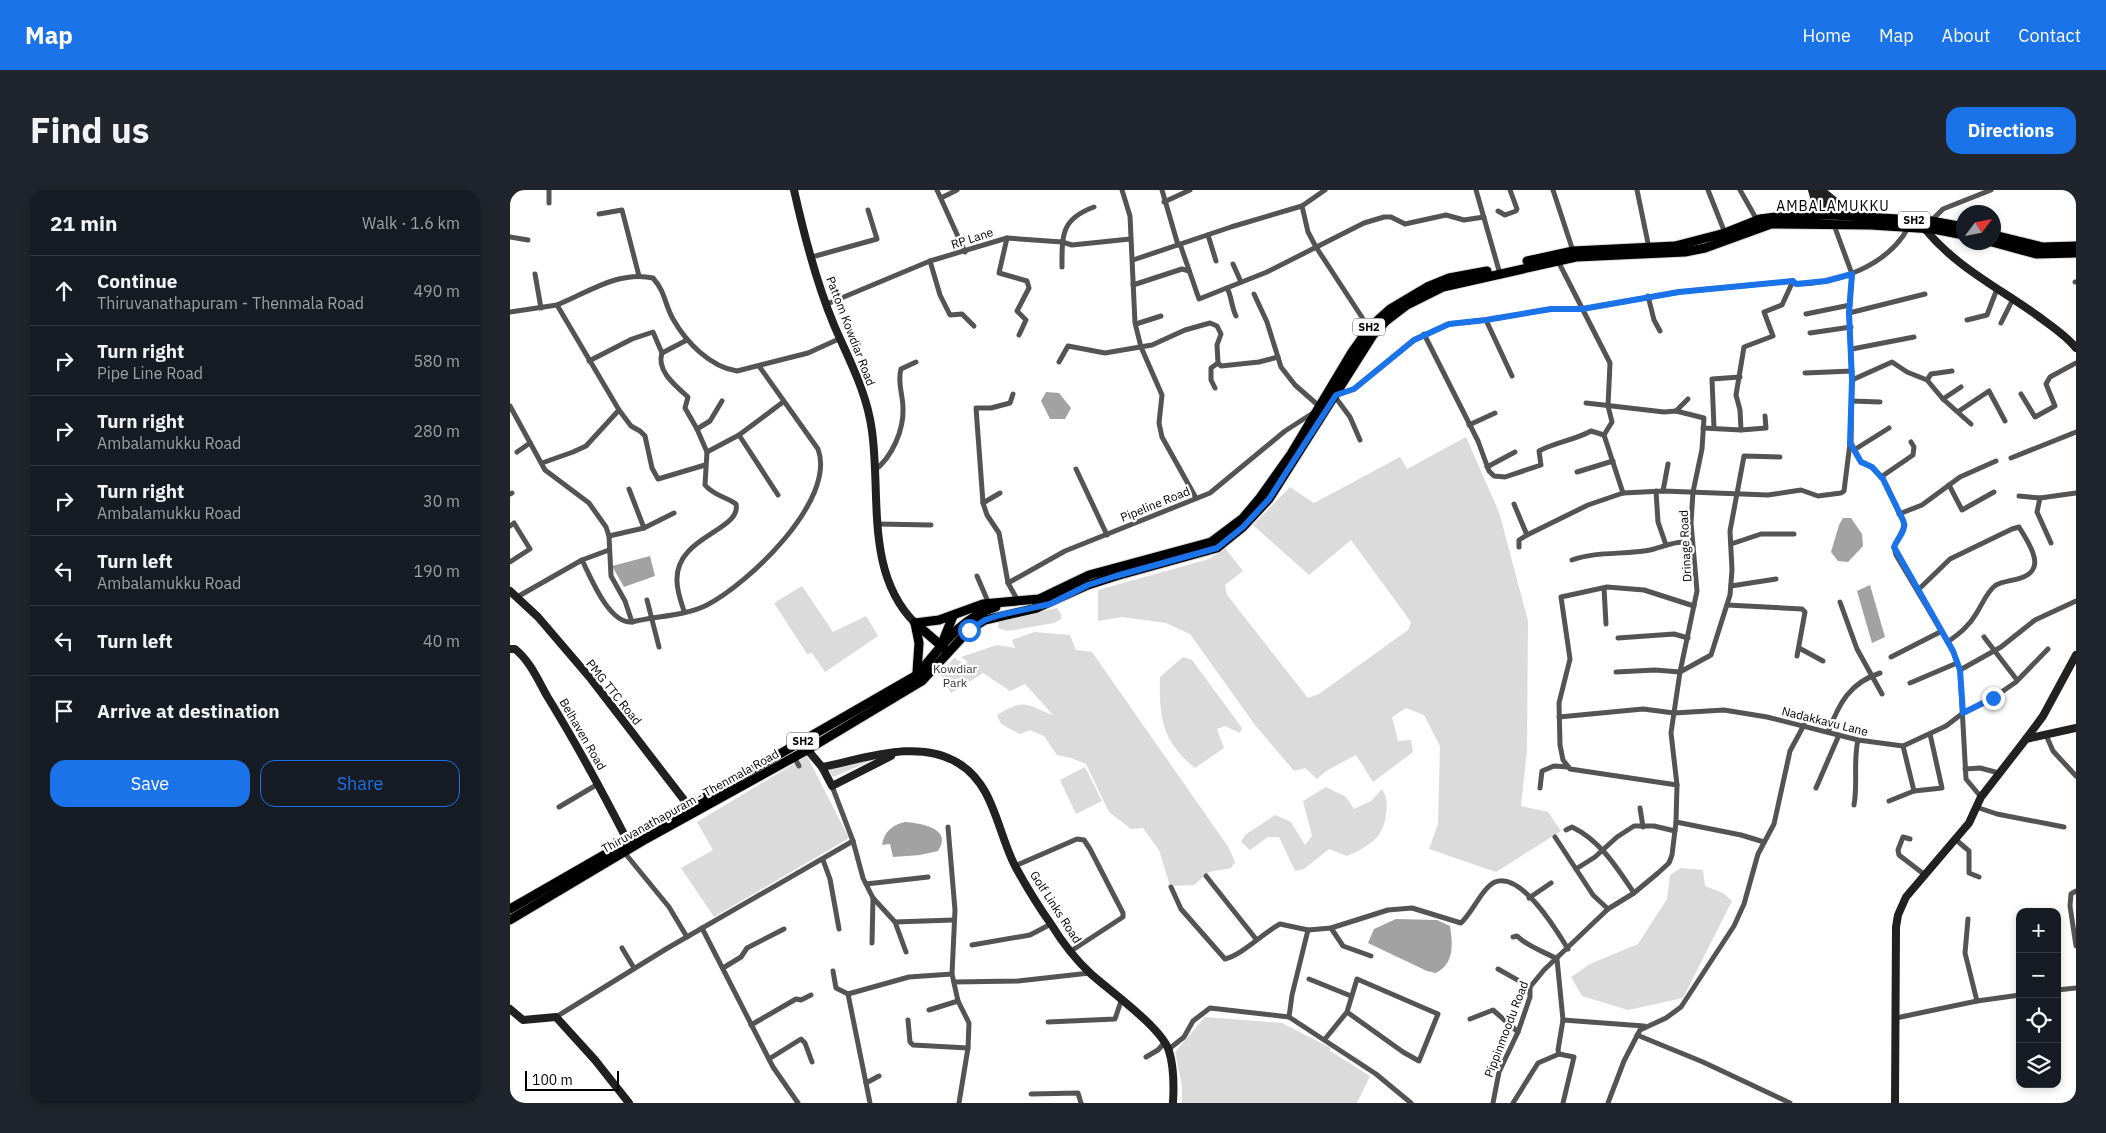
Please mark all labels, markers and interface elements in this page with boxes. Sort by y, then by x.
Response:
text: Map [25,19,73,51]
text: Home [1803,24,1851,47]
text: Map [1879,24,1914,47]
text: About [1942,24,1990,47]
text: Contact [2018,24,2081,47]
text: Find us [30,107,149,153]
button: Directions [1946,107,2076,154]
district label: AMBALAMUKKU [1776,197,1890,215]
north arrow [1956,205,2001,250]
text: 21 min [50,209,117,237]
road number: SH2 [1898,212,1930,228]
text: Walk · 1.6 km [362,213,460,233]
street label: RP Lane [949,224,995,252]
text: Continue [97,269,177,293]
street label: Pattom Kowdiar Road [823,274,879,388]
icon: ahead [50,277,78,305]
text: 490 m [413,281,460,301]
text: Thiruvanathapuram - Thenmala Road [97,293,364,313]
road number: SH2 [1353,318,1385,336]
text: Turn right [97,339,184,363]
icon: right [50,347,78,375]
text: 580 m [413,351,460,371]
text: Pipe Line Road [97,363,203,383]
text: Turn right [97,409,184,433]
icon: right [50,417,78,445]
text: 280 m [413,421,460,441]
text: Ambalamukku Road [97,433,241,453]
text: Turn right [97,479,184,503]
street label: Pipeline Road [1118,483,1192,525]
icon: right [50,487,78,515]
text: 30 m [423,491,460,511]
text: Ambalamukku Road [97,503,241,523]
street label: Drinage Road [1676,510,1694,582]
text: Turn left [97,549,173,573]
icon: left [50,557,78,585]
text: 190 m [413,561,460,581]
text: Ambalamukku Road [97,573,241,593]
route start [958,619,981,642]
icon: left [50,627,78,655]
text: Turn left [97,629,173,653]
text: 40 m [423,631,460,651]
street label: PMG TTC Road [583,656,645,728]
park label: Kowdiar Park [933,661,978,690]
route end [1982,687,2005,710]
street label: Belhaven Road [556,695,610,773]
icon: arrive [50,697,78,725]
text: Arrive at destination [97,699,280,723]
street label: Nadakkavu Lane [1780,703,1870,739]
road number: SH2 [787,732,819,750]
street label: Thiruvanathapuram - Thenmala Road [599,746,781,856]
button: Save [50,760,250,807]
button: Share [260,760,460,807]
street label: Golf Links Road [1027,868,1085,946]
map controls [2016,908,2061,1088]
button: + [2016,908,2061,953]
button: − [2016,953,2061,998]
street label: Pippinmoodu Road [1481,979,1531,1079]
button: locate [2016,998,2061,1043]
button: layers [2016,1043,2061,1088]
scale bar [525,1068,619,1091]
text: 100 m [532,1071,573,1089]

